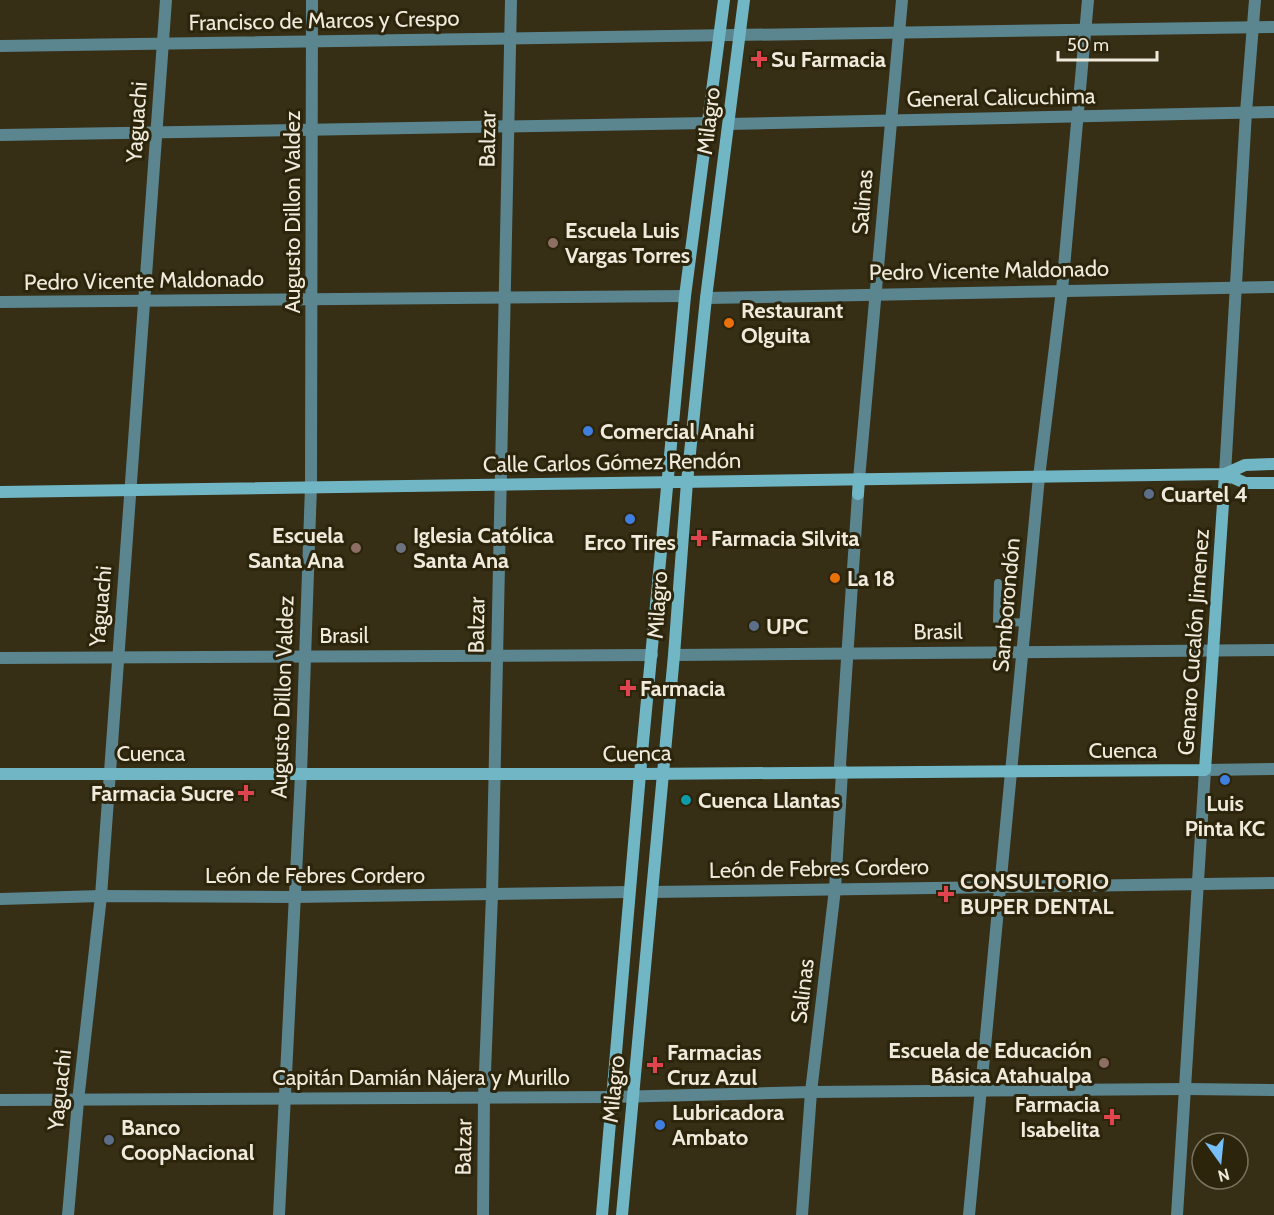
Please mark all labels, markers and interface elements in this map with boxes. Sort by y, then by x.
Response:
street label: Francisco de Marcos y Crespo [188,5,460,36]
scale bar [1058,24,1157,62]
text: 50 m [1067,34,1109,56]
place label: Su Farmacia [771,46,886,73]
marker: Su Farmacia [752,52,766,66]
street label: Yaguachi [120,81,153,164]
street label: General Calicuchima [906,82,1096,113]
street label: Milagro [691,86,726,156]
street label: Balzar [474,110,501,168]
street label: Augusto Dillon Valdez [279,111,306,313]
street label: Salinas [846,168,879,236]
place label: Escuela Luis Vargas Torres [565,217,690,269]
marker: Escuela Luis Vargas Torres [546,236,560,250]
street label: Pedro Vicente Maldonado [869,255,1109,286]
street label: Pedro Vicente Maldonado [24,265,264,296]
place label: Restaurant Olguita [741,297,844,349]
marker: Restaurant Olguita [722,316,736,330]
place label: Comercial Anahi [600,418,754,445]
marker: Comercial Anahi [581,424,595,438]
street label: Calle Carlos Gómez Rendón [483,447,742,478]
place label: Cuartel 4 [1161,481,1248,508]
marker: Cuartel 4 [1142,487,1156,501]
marker: Erco Tires [623,512,637,526]
place label: Escuela Santa Ana [248,522,344,574]
place label: Iglesia Católica Santa Ana [413,522,554,574]
place label: Farmacia Silvita [711,525,860,552]
street label: Genaro Cucalón Jimenez [1172,528,1215,756]
place label: Erco Tires [584,529,676,556]
marker: Farmacia Silvita [692,531,706,545]
street label: Samborondón [987,537,1026,673]
marker: Escuela Santa Ana [349,541,363,555]
marker: Iglesia Católica Santa Ana [394,541,408,555]
street label: Yaguachi [83,564,117,649]
place label: La 18 [847,565,895,592]
street label: Milagro [642,570,673,640]
marker: La 18 [828,571,842,585]
street label: Augusto Dillon Valdez [265,595,300,799]
street label: Balzar [463,596,490,654]
place label: UPC [766,613,808,640]
street label: Brasil [913,618,964,645]
marker: UPC [747,619,761,633]
street label: Brasil [319,622,369,649]
place label: Farmacia [640,675,725,702]
marker: Farmacia [621,681,635,695]
street label: Cuenca [1089,737,1158,764]
street label: Cuenca [602,739,672,768]
street label: Cuenca [117,740,186,767]
marker: Luis Pinta KC [1218,773,1232,787]
place label: Farmacia Sucre [91,780,234,807]
marker: Farmacia Sucre [239,786,253,800]
place label: Cuenca Llantas [698,787,840,814]
place label: Luis Pinta KC [1185,790,1265,842]
marker: Cuenca Llantas [679,793,693,807]
street label: León de Febres Cordero [709,853,929,884]
street label: León de Febres Cordero [205,862,425,889]
place label: CONSULTORIO BUPER DENTAL [960,868,1114,920]
marker: CONSULTORIO BUPER DENTAL [937,885,955,903]
street label: Salinas [785,957,820,1025]
place label: Escuela de Educación Básica Atahualpa [888,1037,1092,1089]
place label: Farmacias Cruz Azul [667,1039,762,1091]
street label: Yaguachi [42,1048,77,1133]
street label: Milagro [597,1054,630,1124]
marker: Escuela de Educación Básica Atahualpa [1097,1056,1111,1070]
marker: Farmacias Cruz Azul [648,1058,662,1072]
street label: Capitán Damián Nájera y Murillo [272,1064,570,1091]
place label: Farmacia Isabelita [1015,1091,1100,1143]
place label: Lubricadora Ambato [672,1099,784,1151]
marker: Farmacia Isabelita [1105,1110,1119,1124]
place label: Banco CoopNacional [121,1114,255,1166]
street label: Balzar [450,1118,477,1176]
marker: Lubricadora Ambato [653,1118,667,1132]
north arrow [1190,1131,1250,1191]
marker: Banco CoopNacional [102,1133,116,1147]
text: N [1216,1164,1232,1186]

